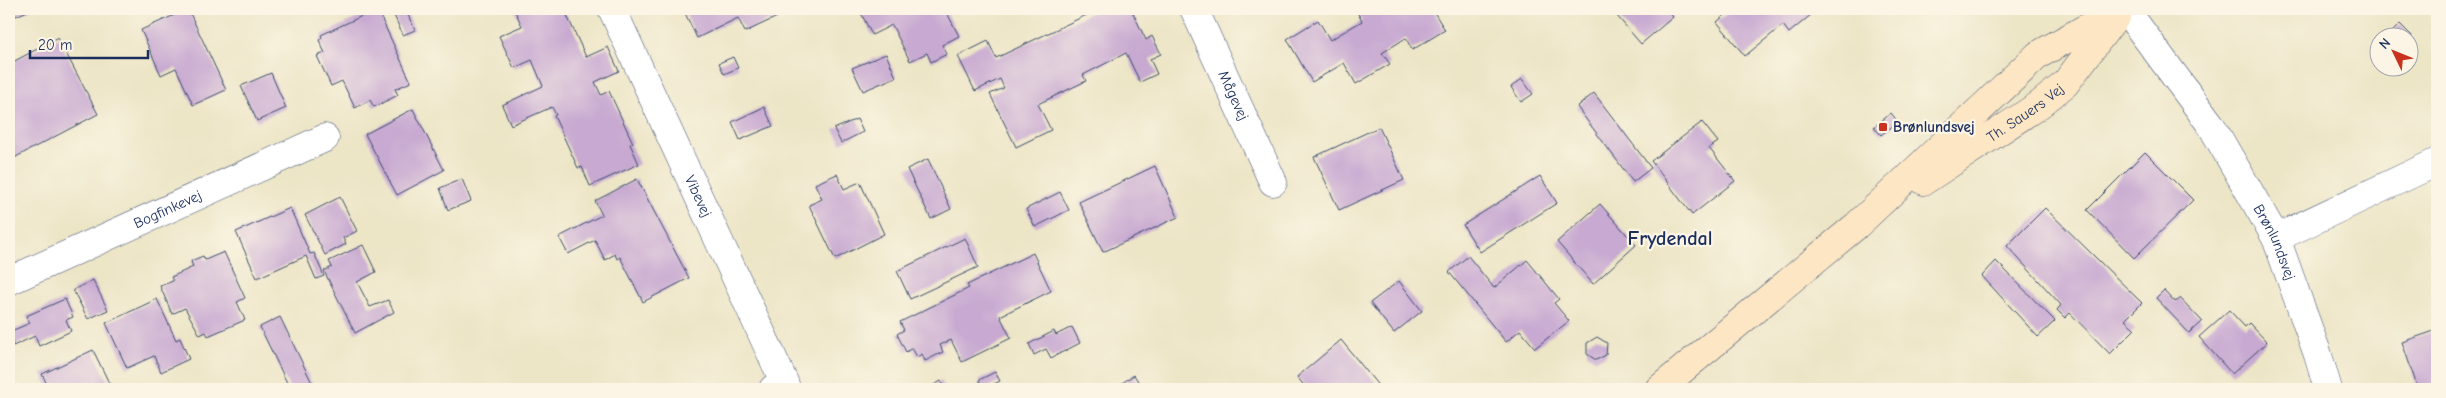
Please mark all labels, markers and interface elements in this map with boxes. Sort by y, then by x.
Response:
scale bar [30,28,148,60]
north arrow [2368,28,2418,78]
text: N [2376,34,2394,53]
text: 20 m [38,36,72,54]
street label: Mågevej [1214,68,1253,123]
street label: Th. Sauers Vej [1983,80,2067,146]
place label: Brønlundsvej [1893,118,1975,136]
marker: Brønlundsvej [1877,121,1889,133]
street label: Vibevej [681,172,716,220]
street label: Bogfinkevej [131,186,204,232]
street label: Brønlundsvej [2249,201,2299,282]
district label: Frydendal [1628,227,1712,250]

